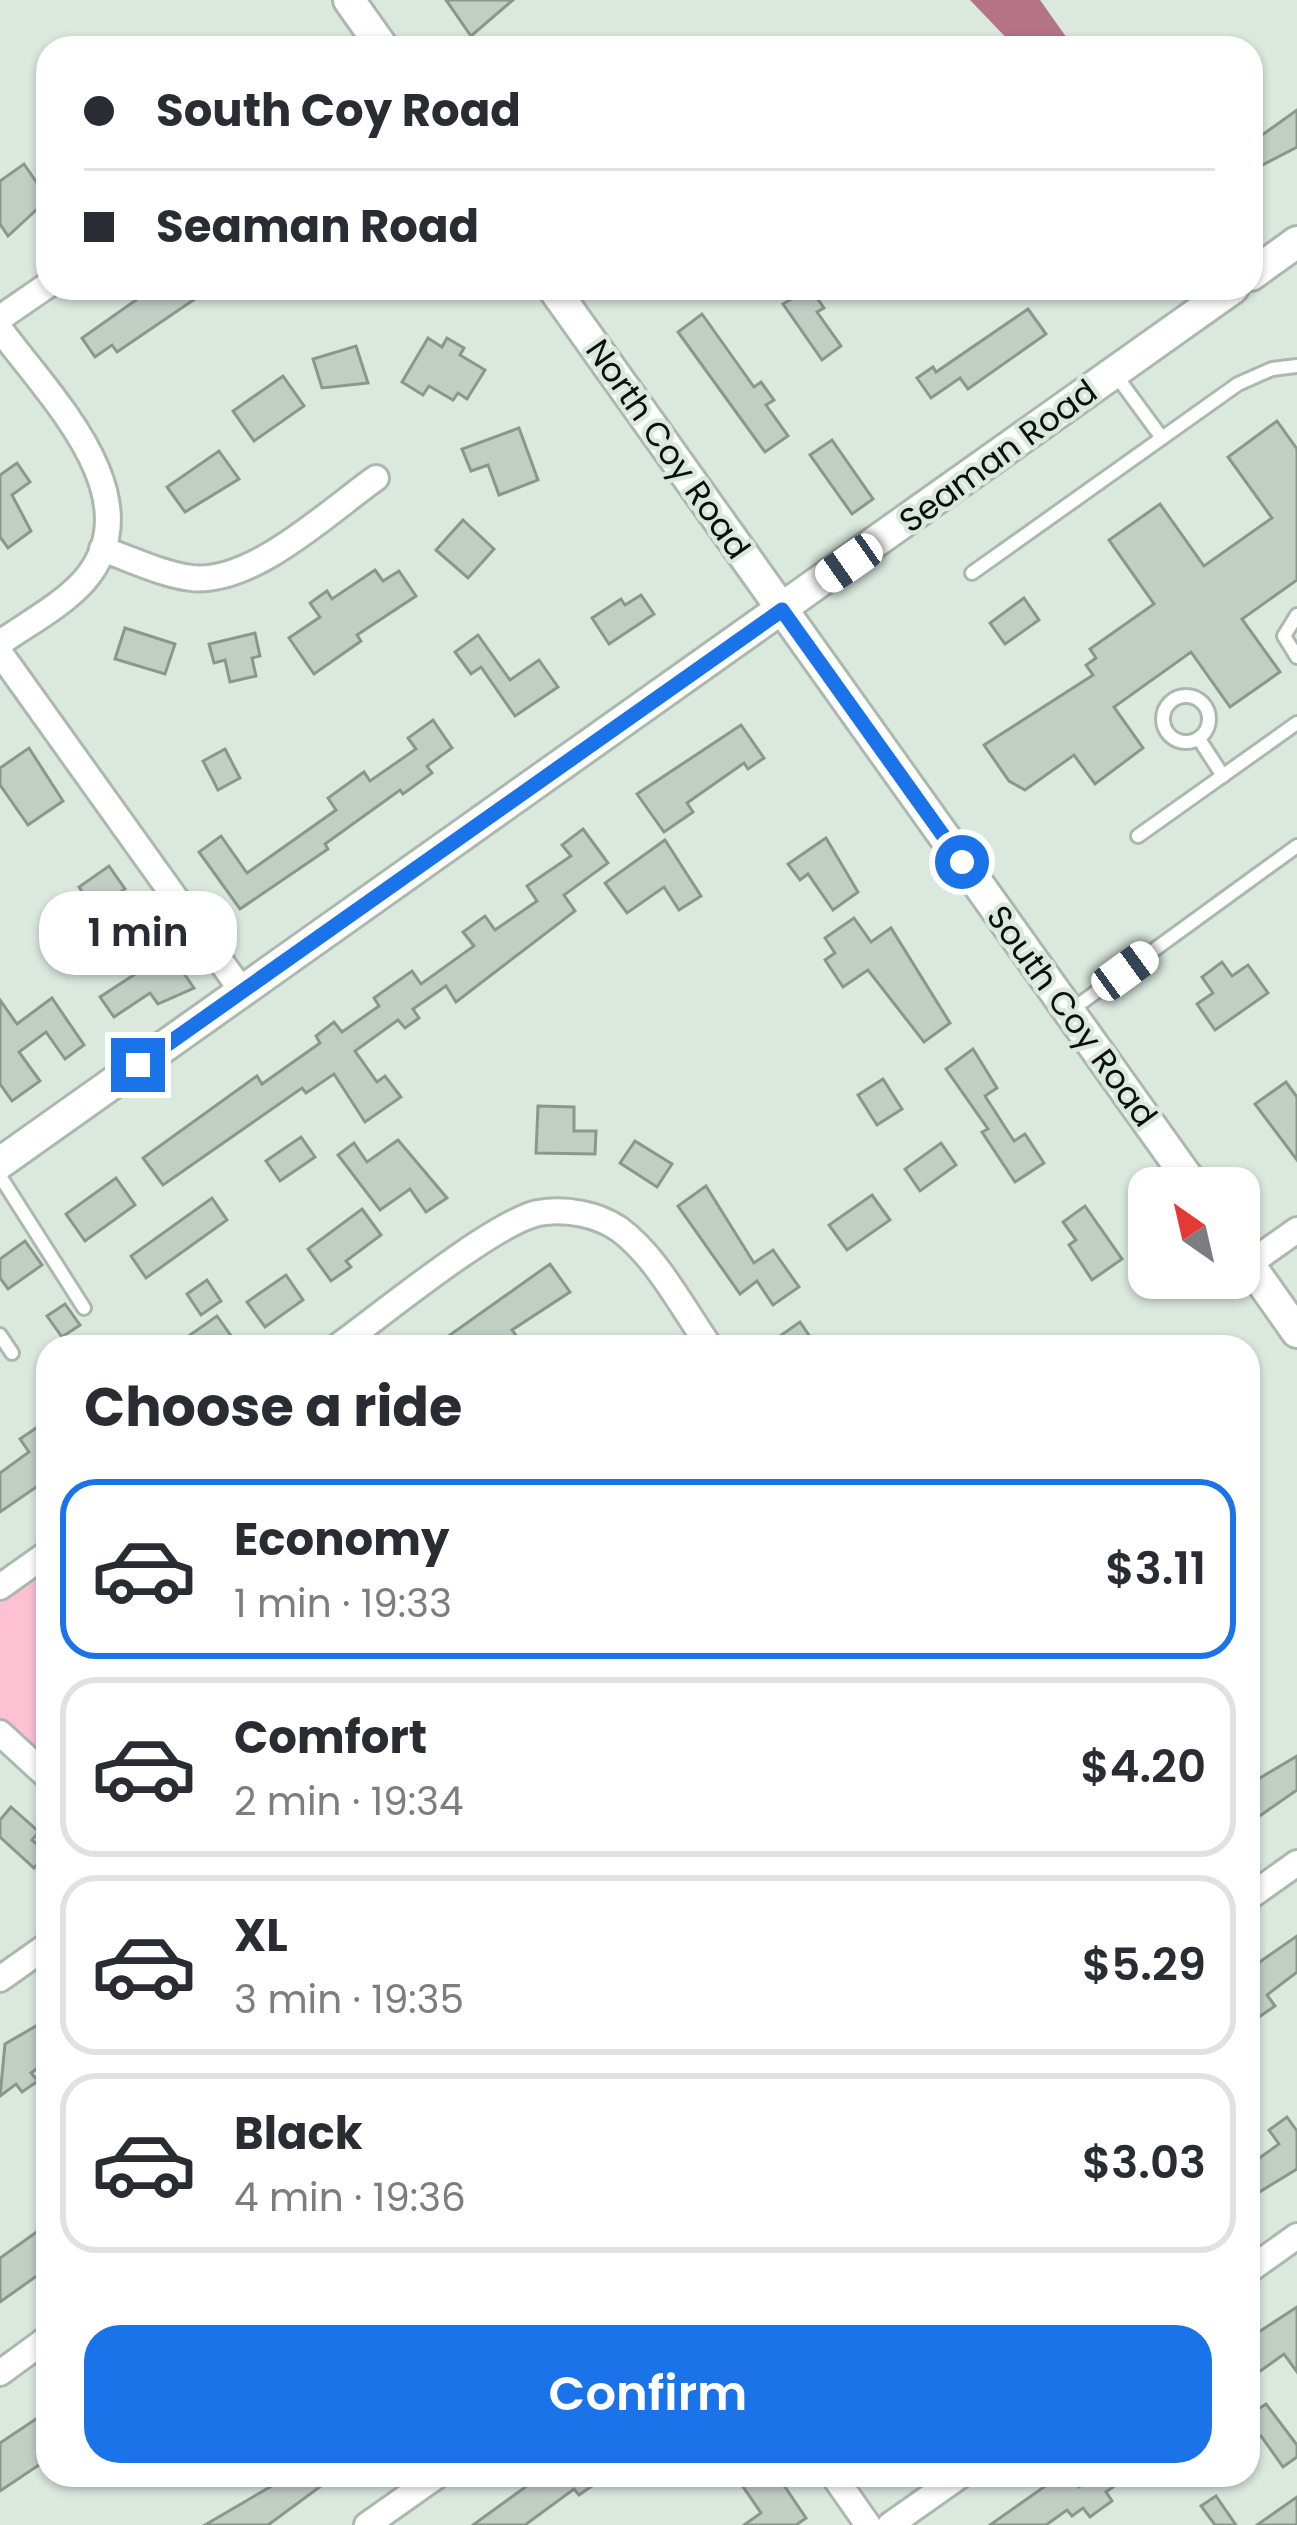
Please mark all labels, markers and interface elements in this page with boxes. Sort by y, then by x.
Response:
text: South Coy Road [156,79,521,142]
text: Seaman Road [156,195,479,258]
street label: North Coy Road [575,330,761,568]
street label: Seaman Road [889,368,1107,544]
car [809,528,889,598]
route start [935,835,989,889]
callout: 1 min [39,891,237,975]
street label: South Coy Road [976,896,1168,1136]
text: 1 min [88,905,188,960]
car [1085,935,1165,1007]
route end [111,1038,165,1092]
north arrow [1128,1167,1260,1299]
map controls [1128,1167,1260,1299]
text: Choose a ride [84,1369,462,1445]
text: Economy [234,1508,449,1571]
icon: car [90,1515,198,1623]
text: $3.11 [1105,1537,1206,1600]
text: 1 min · 19:33 [234,1576,452,1631]
text: Comfort [234,1706,427,1769]
icon: car [90,1713,198,1821]
text: $4.20 [1080,1735,1206,1798]
text: 2 min · 19:34 [234,1774,464,1829]
text: XL [234,1904,288,1967]
icon: car [90,1911,198,2019]
text: $5.29 [1082,1933,1206,1996]
text: 3 min · 19:35 [234,1972,464,2027]
text: Black [234,2102,363,2165]
icon: car [90,2109,198,2217]
text: $3.03 [1082,2131,1206,2194]
text: 4 min · 19:36 [234,2170,466,2225]
button: Confirm [84,2325,1212,2463]

